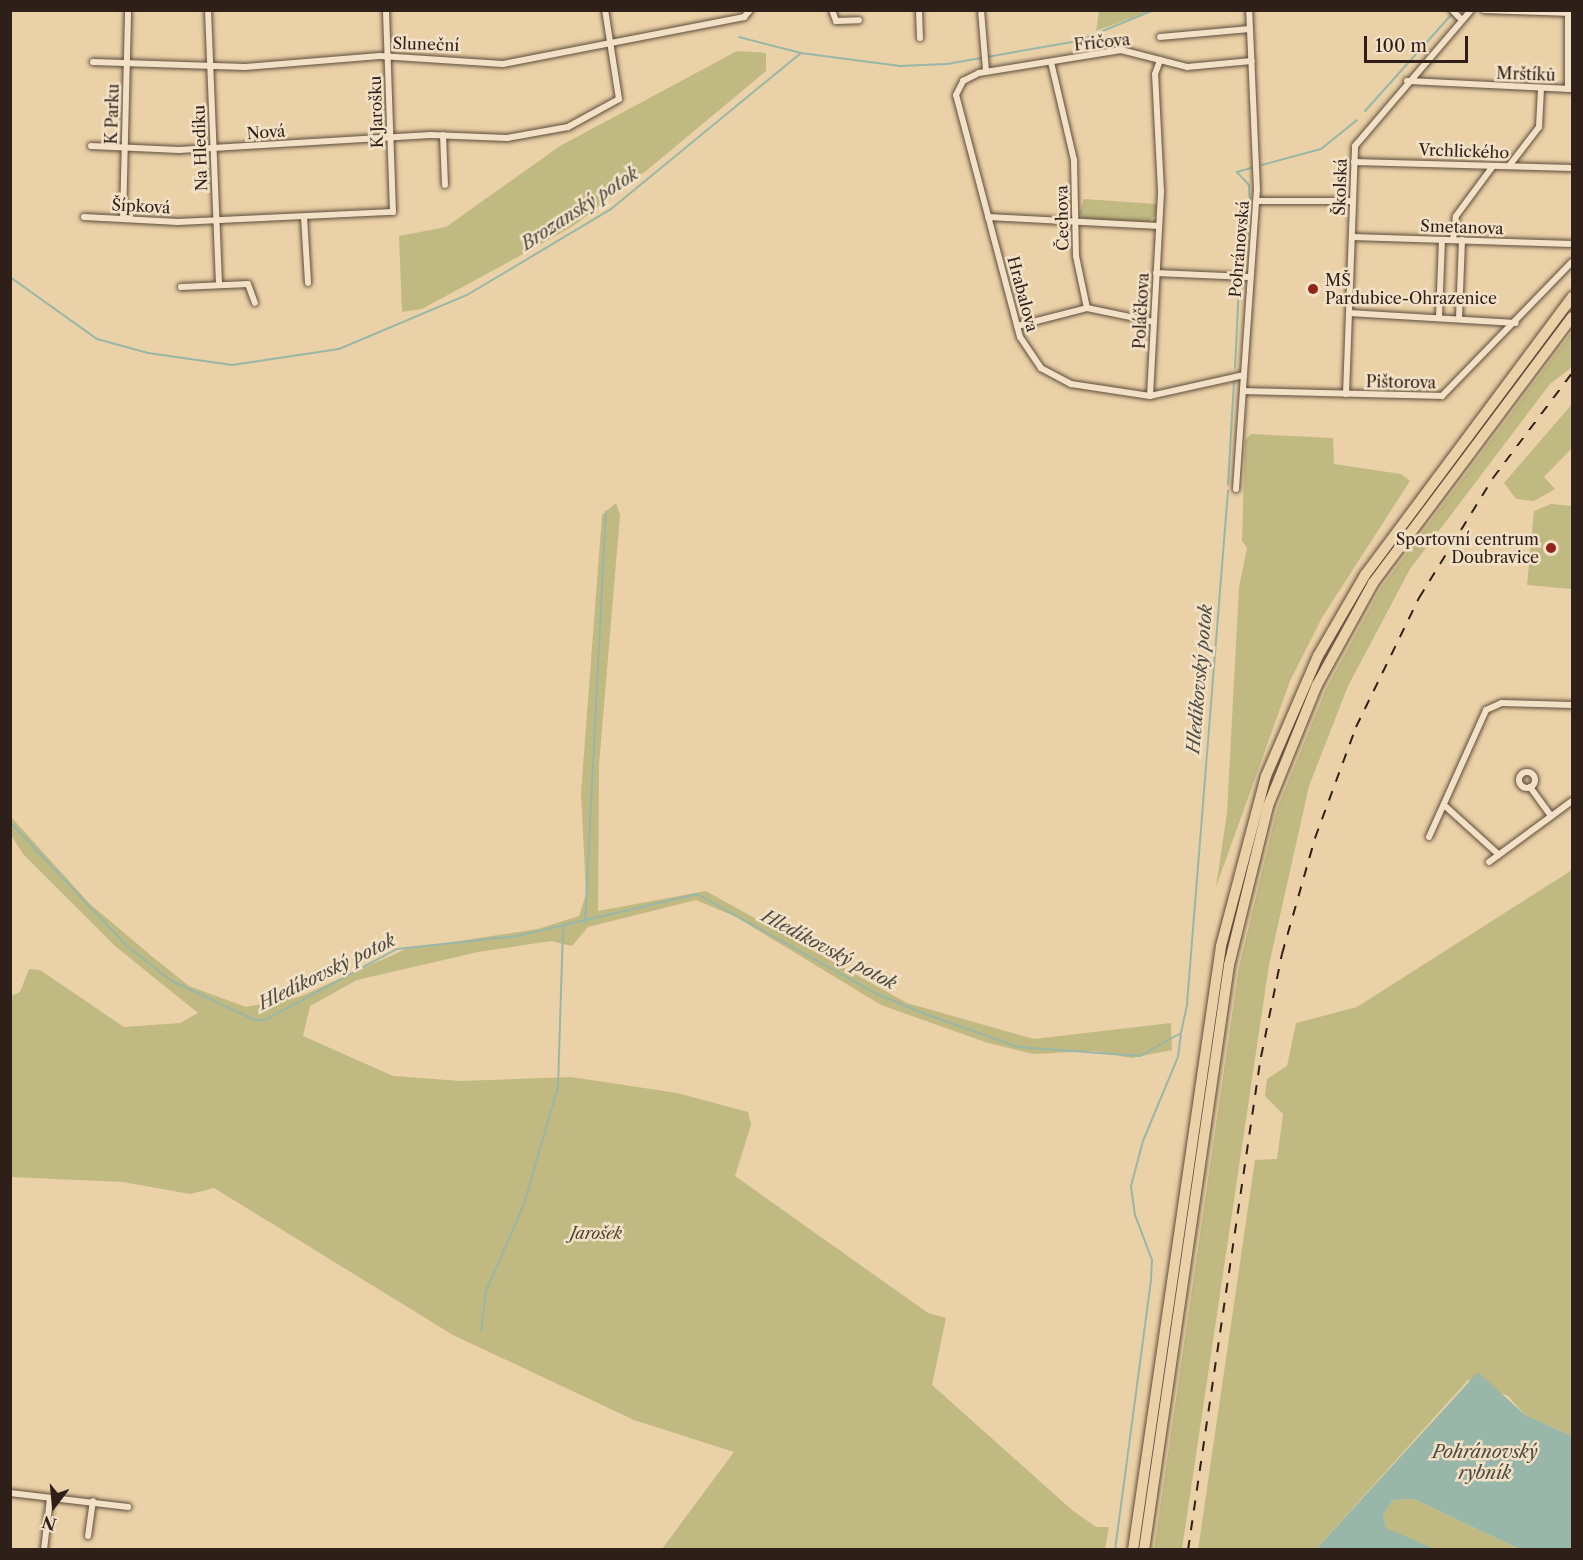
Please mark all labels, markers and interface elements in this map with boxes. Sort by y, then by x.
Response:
scale bar [1367,24,1470,62]
street label: Fričova [1073,29,1131,55]
street label: Sluneční [392,33,460,55]
text: 100 m [1375,35,1427,57]
street label: Mrštíků [1496,63,1556,85]
street label: K Jarošku [365,75,387,149]
street label: K Parku [101,83,123,145]
street label: Na Hledíku [189,104,211,192]
street label: Nová [246,121,286,143]
street label: Vrchlického [1418,140,1510,162]
street label: Školská [1329,158,1351,216]
water label: Brozanský potok [517,163,643,255]
street label: Čechova [1052,185,1072,251]
street label: Šípková [111,195,171,217]
street label: Pohránovská [1225,200,1253,298]
street label: Smetanova [1420,216,1504,238]
street label: Hrabalova [1004,254,1042,334]
place label: MŠ Pardubice-Ohrazenice [1325,270,1497,308]
street label: Poláčkova [1129,272,1153,350]
marker: MŠ Pardubice-Ohrazenice [1306,282,1320,296]
street label: Pištorova [1366,372,1436,392]
place label: Sportovní centrum Doubravice [1396,529,1539,567]
marker: Sportovní centrum Doubravice [1544,541,1558,555]
water label: Hledíkovský potok [1183,603,1217,755]
water label: Hledíkovský potok [758,905,900,995]
water label: Hledíkovský potok [255,929,399,1015]
park label: Jarošek [570,1223,622,1243]
water label: Pohránovský rybník [1432,1442,1538,1484]
north arrow [24,1476,84,1536]
text: N [40,1512,58,1535]

